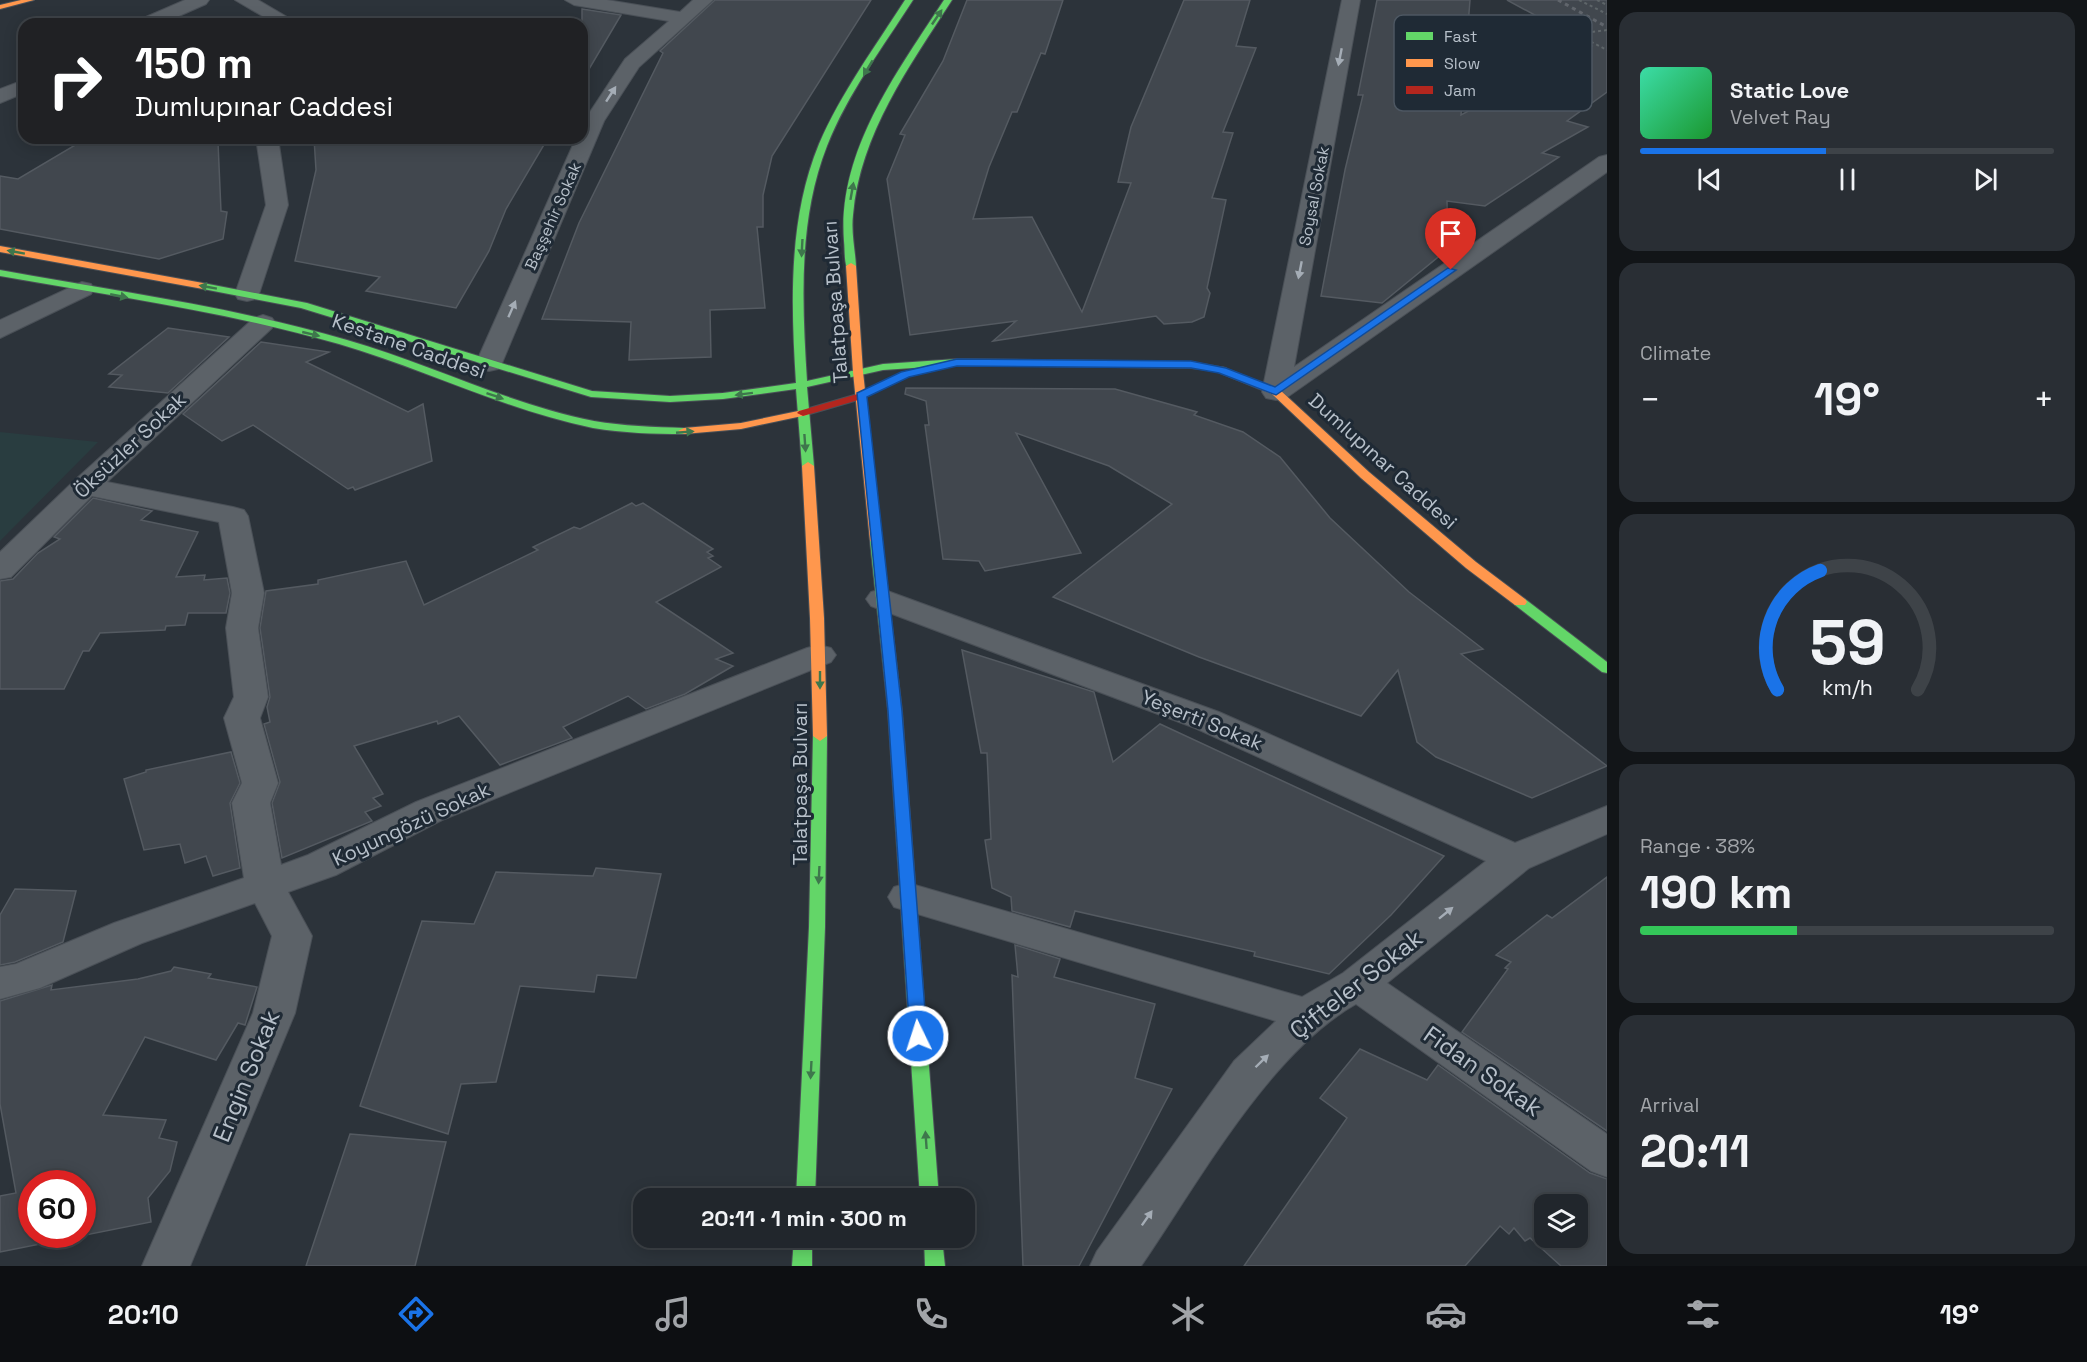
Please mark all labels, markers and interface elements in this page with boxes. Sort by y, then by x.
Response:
one-way arrow [931,10,943,26]
legend [1394,15,1592,111]
text: Fast [1444,26,1477,47]
text: 150 m [135,37,253,90]
icon: right [36,42,114,120]
one-way arrow [1335,48,1344,67]
text: Slow [1444,53,1480,74]
one-way arrow [863,60,873,77]
text: Static Love [1730,76,1849,104]
text: Jam [1444,80,1476,101]
one-way arrow [606,86,617,103]
text: Dumlupınar Caddesi [135,89,393,124]
text: Velvet Ray [1730,104,1831,130]
street label: Soysal Sokak [1294,144,1334,248]
street label: Başşehir Sokak [520,158,586,273]
icon: previous [1693,163,1726,196]
icon: pause [1831,163,1864,196]
icon: next [1969,163,2002,196]
one-way arrow [848,181,857,200]
pin [1425,208,1476,270]
icon: arrive [1434,217,1467,250]
street label: Talatpaşa Bulvarı [816,220,854,384]
one-way arrow [798,238,807,257]
one-way arrow [7,247,26,256]
one-way arrow [1295,260,1304,279]
one-way arrow [199,282,218,291]
one-way arrow [110,292,129,301]
one-way arrow [507,300,517,318]
street label: Kestane Caddesi [329,308,489,384]
one-way arrow [301,329,320,339]
text: Climate [1640,340,1711,366]
text: 19° [1814,371,1880,428]
text: − [1640,379,1660,421]
text: + [2034,379,2054,421]
street label: Öksüzler Sokak [69,386,192,504]
street label: Dumlupınar Caddesi [1303,387,1463,535]
one-way arrow [735,389,754,398]
one-way arrow [486,391,504,401]
one-way arrow [676,427,695,436]
one-way arrow [801,434,810,453]
text: 59 [1809,603,1885,682]
one-way arrow [815,670,825,689]
text: km/h [1821,674,1873,701]
street label: Yeşerti Sokak [1137,684,1267,756]
street label: Talatpaşa Bulvarı [787,703,813,865]
street label: Koyungözü Sokak [328,776,494,872]
text: Range · 38% [1640,833,1755,859]
text: 190 km [1640,864,1793,921]
one-way arrow [815,865,824,884]
one-way arrow [1438,907,1453,920]
street label: Çifteler Sokak [1283,922,1429,1046]
position arrow [886,1004,950,1068]
street label: Engin Sokak [206,1006,286,1146]
street label: Fidan Sokak [1418,1019,1548,1123]
one-way arrow [1255,1054,1269,1068]
one-way arrow [806,1060,815,1079]
text: Arrival [1640,1092,1699,1118]
text: 20:11 [1640,1123,1750,1180]
one-way arrow [921,1131,931,1150]
speed limit sign: 60 [18,1170,96,1248]
map controls [1534,1194,1588,1248]
button: layers [1534,1194,1588,1248]
text: 20:11 · 1 min · 300 m [701,1204,907,1232]
one-way arrow [1141,1211,1153,1227]
icon: directions [395,1293,437,1335]
icon: music [652,1293,694,1335]
icon: phone [910,1293,952,1335]
icon: climate [1167,1293,1209,1335]
icon: car [1425,1293,1467,1335]
icon: filters [1682,1293,1724,1335]
text: 20:10 [108,1297,179,1332]
text: 19° [1940,1297,1979,1332]

